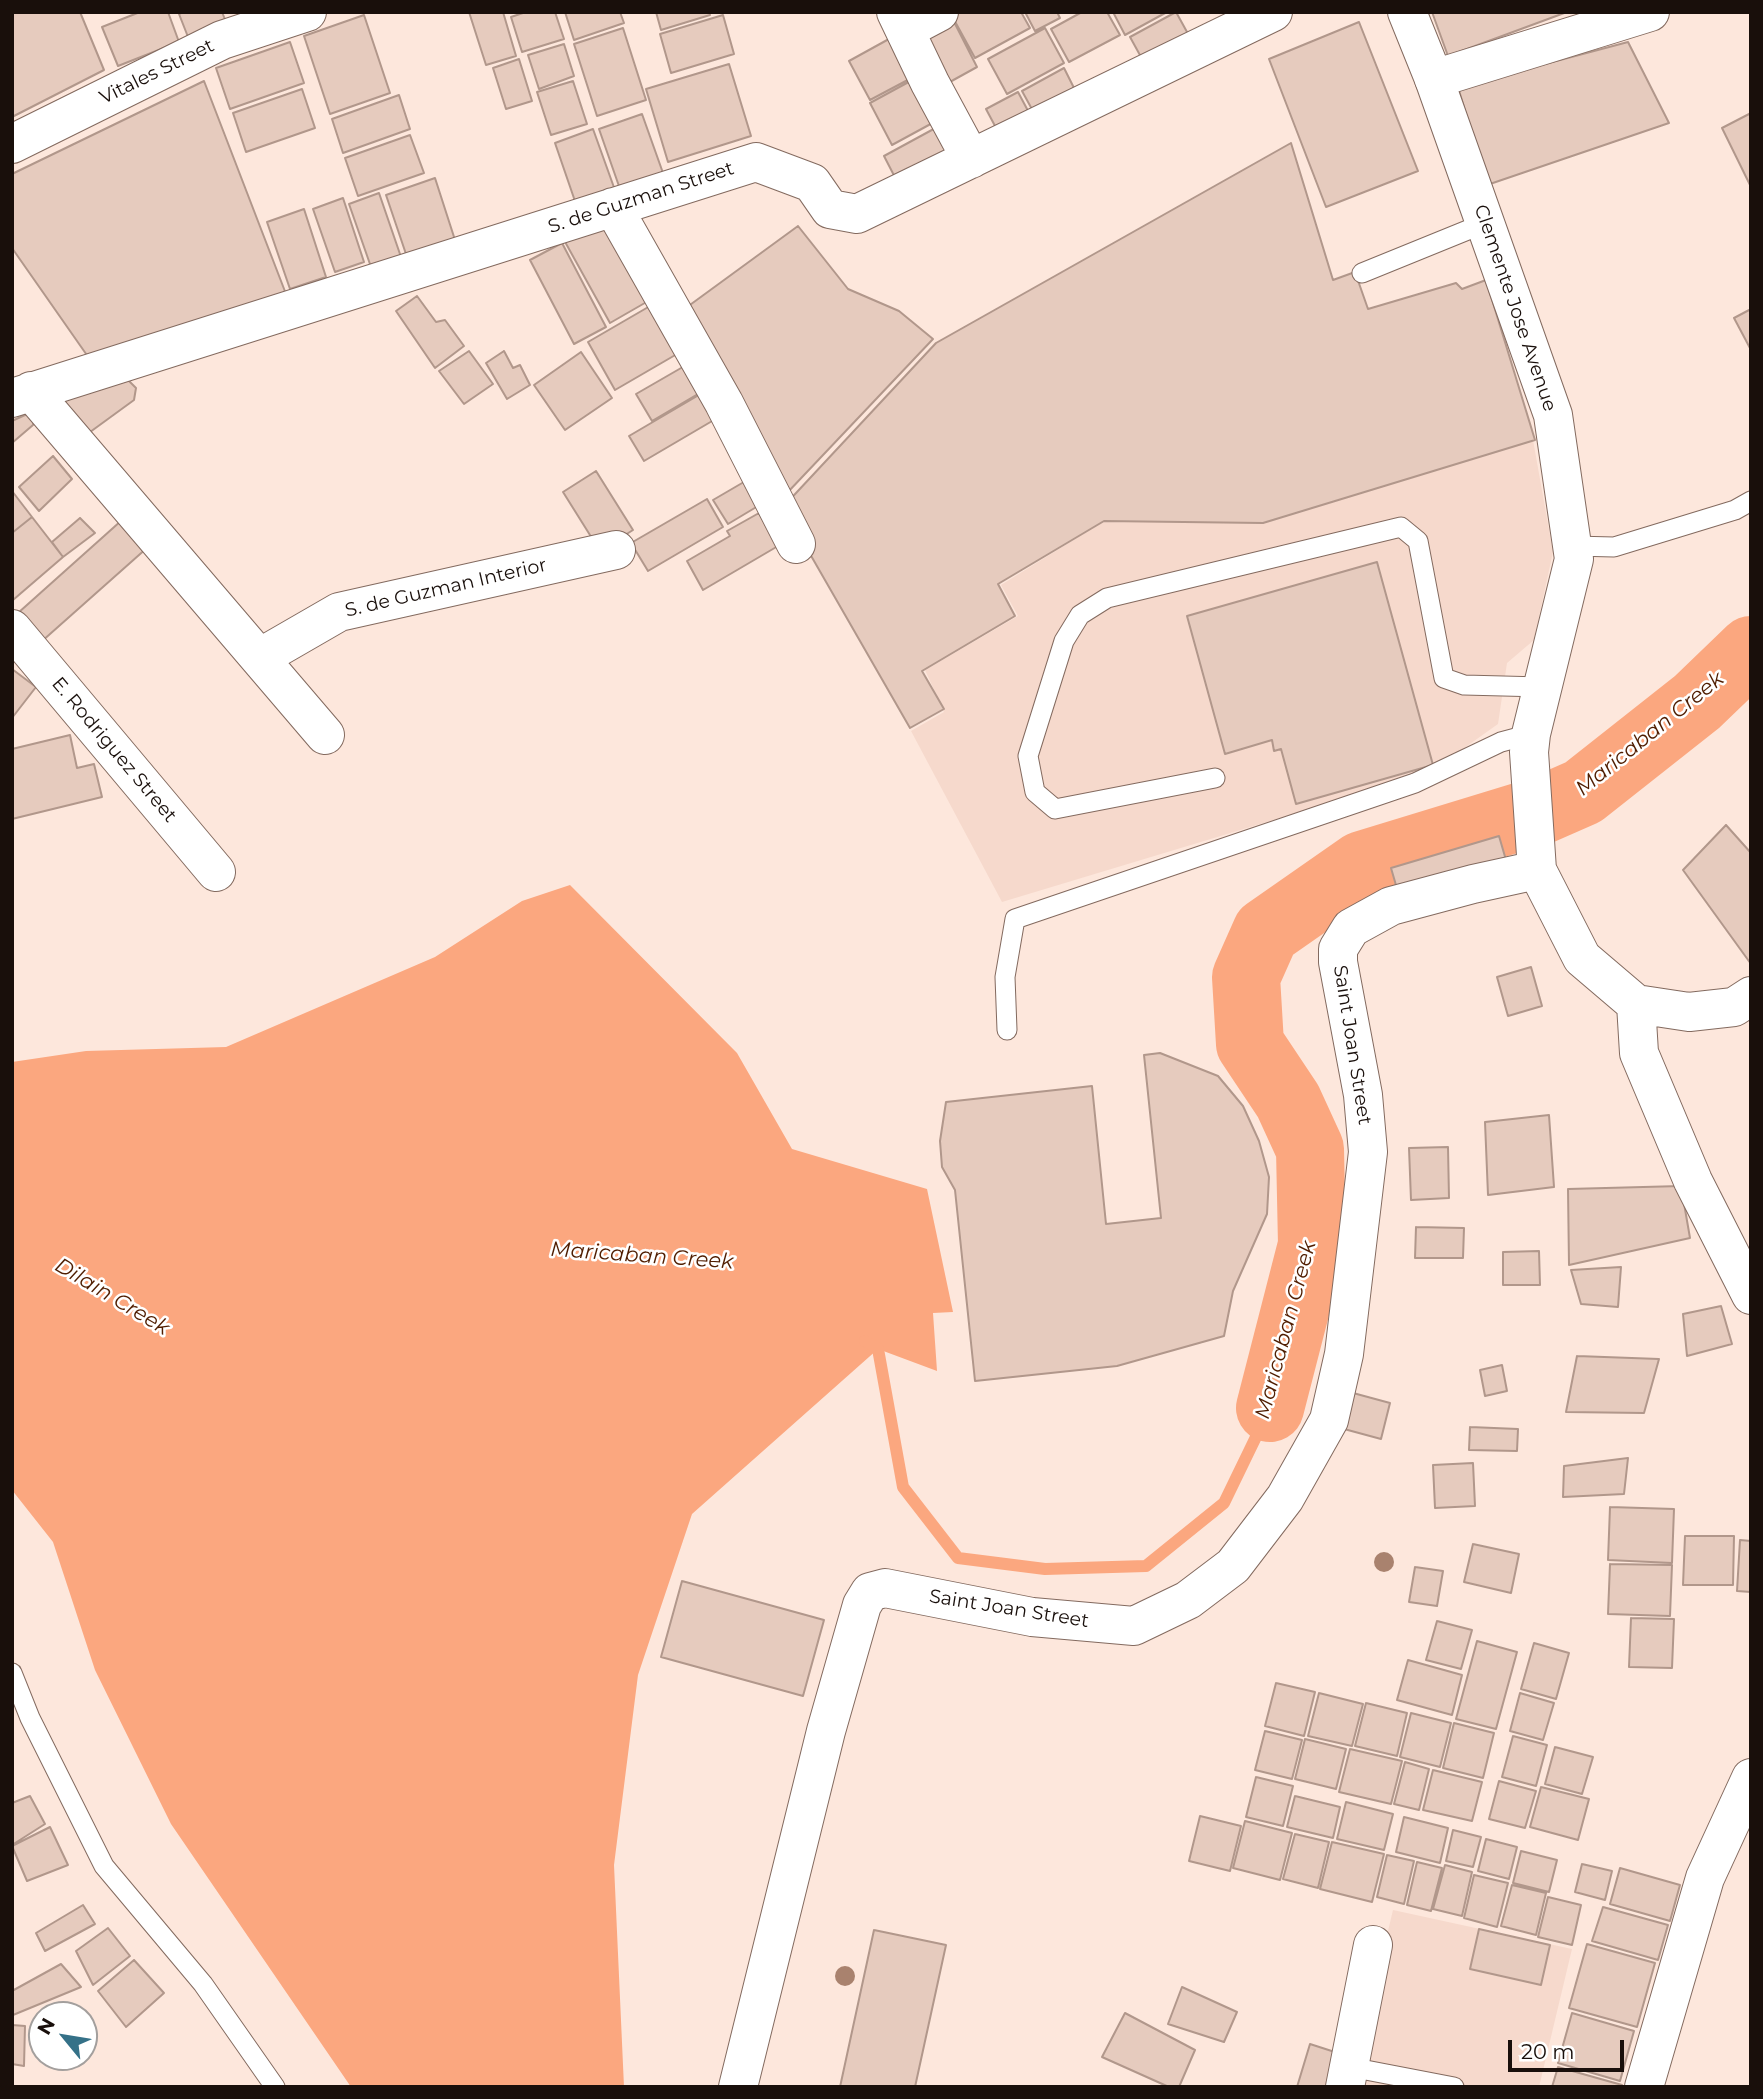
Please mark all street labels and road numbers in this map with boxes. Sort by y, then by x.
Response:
street label: Vitales Street [96,34,218,110]
street label: S. de Guzman Street [545,157,737,239]
street label: Clemente Jose Avenue [1469,202,1561,414]
street label: S. de Guzman Interior [343,554,549,622]
street label: E. Rodriguez Street [47,673,181,827]
street label: Saint Joan Street [1328,964,1376,1126]
street label: Saint Joan Street [928,1585,1090,1633]

